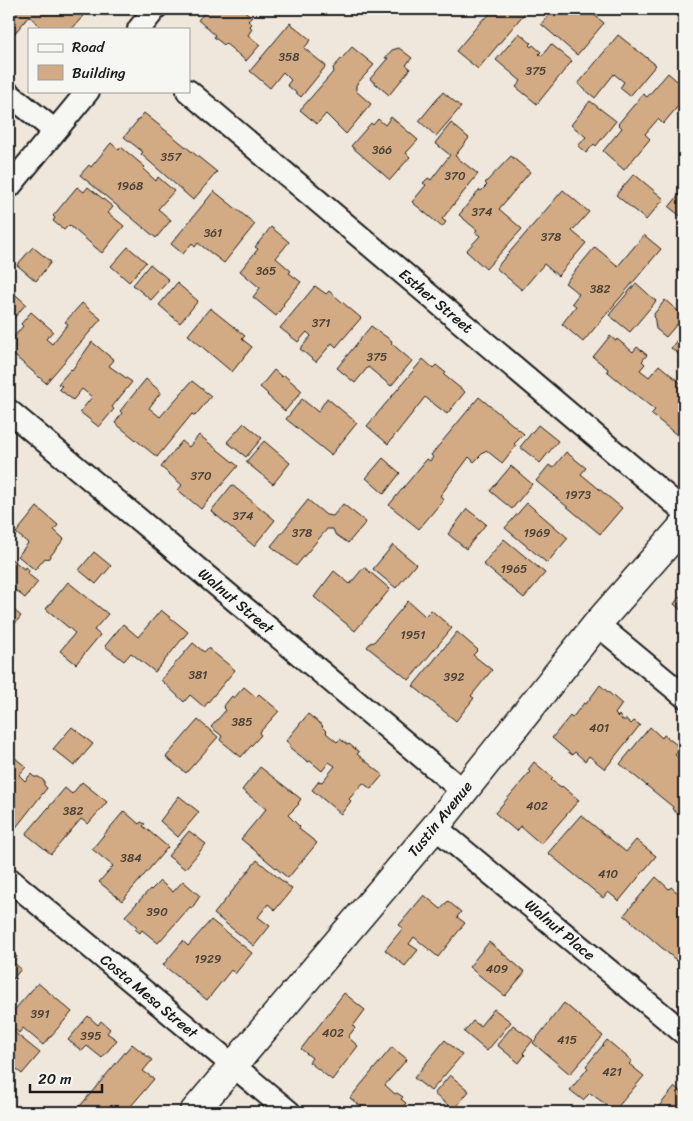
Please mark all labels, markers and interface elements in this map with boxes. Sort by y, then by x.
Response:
legend [28,28,190,92]
text: Road [72,34,105,60]
house number: 358 [278,46,300,68]
text: Building [72,60,126,86]
house number: 375 [526,60,546,82]
house number: 366 [372,139,392,161]
house number: 357 [161,146,183,168]
house number: 370 [444,165,466,187]
house number: 1968 [117,175,143,197]
house number: 374 [472,201,493,223]
house number: 361 [204,222,222,244]
house number: 378 [541,226,561,248]
house number: 365 [256,260,276,282]
street label: Esther Street [393,262,480,340]
house number: 382 [590,278,610,300]
house number: 371 [312,312,330,334]
house number: 375 [367,346,387,368]
house number: 370 [190,465,212,487]
house number: 1973 [565,484,591,506]
house number: 374 [233,505,254,527]
house number: 378 [292,522,312,544]
house number: 1969 [524,522,550,544]
house number: 1965 [501,558,527,580]
street label: Walnut Street [192,561,281,641]
house number: 1951 [401,624,426,646]
house number: 381 [189,664,207,686]
house number: 392 [444,666,465,688]
house number: 385 [231,711,253,733]
house number: 401 [589,717,609,739]
street label: Tustin Avenue [401,775,479,863]
house number: 402 [526,795,548,817]
house number: 382 [63,800,83,822]
house number: 384 [120,847,142,869]
house number: 410 [598,863,619,885]
street label: Walnut Place [519,893,601,968]
house number: 390 [146,901,168,923]
street label: Costa Mesa Street [94,947,205,1046]
house number: 1929 [195,948,221,970]
house number: 409 [486,958,508,980]
house number: 391 [30,1003,50,1025]
house number: 402 [322,1022,344,1044]
house number: 395 [80,1025,102,1047]
house number: 415 [557,1029,577,1051]
scale bar [30,1061,102,1093]
house number: 421 [602,1061,622,1083]
text: 20 m [38,1066,72,1092]

